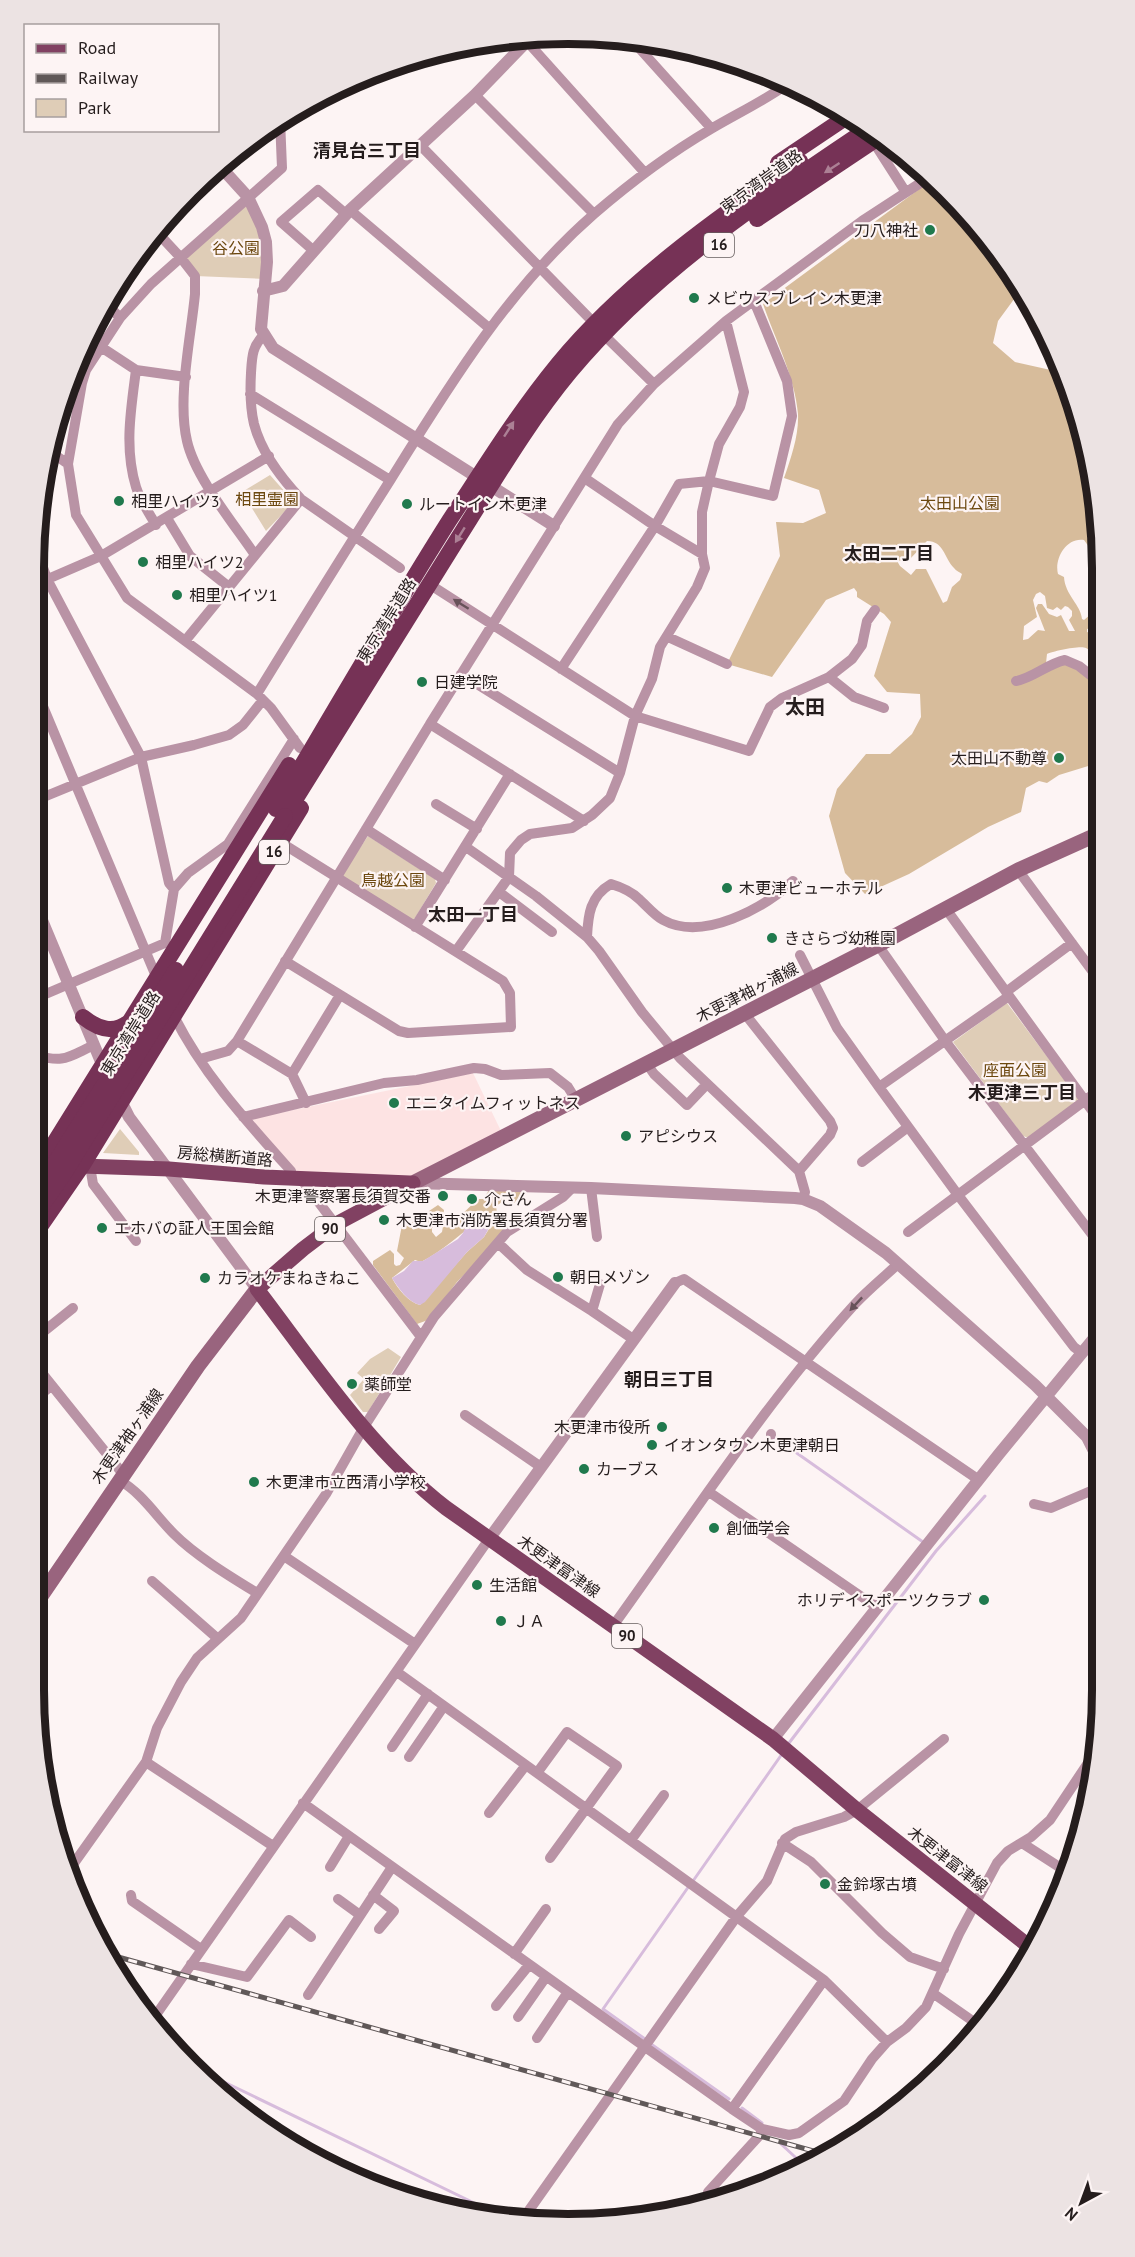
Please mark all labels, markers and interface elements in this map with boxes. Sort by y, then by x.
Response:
legend [24,24,219,132]
text: Road [78,36,116,59]
text: Railway [78,66,139,89]
text: Park [78,96,111,119]
district label: 清見台三丁目 [313,139,421,162]
street label: 東京湾岸道路 [716,145,806,217]
one-way arrow [824,163,840,174]
place label: 刀八神社 [854,220,918,240]
marker: 刀八神社 [923,223,937,237]
road number: 16 [704,233,734,257]
park label: 谷公園 [212,238,260,258]
place label: メビウスブレイン木更津 [706,288,882,308]
marker: メビウスブレイン木更津 [687,291,701,305]
one-way arrow [504,420,515,437]
park label: 相里霊園 [235,489,299,509]
place label: 相里ハイツ3 [131,491,219,511]
park label: 太田山公園 [920,493,1000,513]
marker: 相里ハイツ3 [112,494,126,508]
place label: ルートイン木更津 [419,494,547,514]
marker: ルートイン木更津 [400,497,414,511]
one-way arrow [455,527,466,543]
district label: 太田二丁目 [844,542,934,565]
place label: 相里ハイツ2 [155,552,243,572]
marker: 相里ハイツ2 [136,555,150,569]
street label: 東京湾岸道路 [352,574,420,666]
place label: 相里ハイツ1 [189,585,277,605]
marker: 相里ハイツ1 [170,588,184,602]
one-way arrow [452,598,469,609]
place label: 日建学院 [434,672,498,692]
marker: 日建学院 [415,675,429,689]
district label: 太田 [785,694,825,720]
place label: 太田山不動尊 [951,748,1047,768]
marker: 太田山不動尊 [1052,751,1066,765]
road number: 16 [259,840,289,864]
park label: 鳥越公園 [361,870,425,890]
place label: 木更津ビューホテル [739,878,883,898]
marker: 木更津ビューホテル [720,881,734,895]
district label: 太田一丁目 [428,903,518,926]
place label: きさらづ幼稚園 [784,928,896,948]
marker: きさらづ幼稚園 [765,931,779,945]
street label: 木更津袖ヶ浦線 [693,958,801,1026]
street label: 東京湾岸道路 [96,987,164,1079]
park label: 座面公園 [983,1060,1047,1080]
district label: 木更津三丁目 [968,1081,1076,1104]
place label: エニタイムフィットネス [406,1093,580,1113]
marker: エニタイムフィットネス [387,1096,401,1110]
place label: アピシウス [638,1126,718,1146]
marker: アピシウス [619,1129,633,1143]
street label: 房総横断道路 [176,1142,274,1170]
place label: 木更津警察署長須賀交番 [255,1186,431,1206]
marker: 木更津警察署長須賀交番 [436,1189,450,1203]
place label: 介さん [484,1189,532,1209]
marker: 介さん [465,1192,479,1206]
place label: 木更津市消防署長須賀分署 [396,1210,588,1230]
marker: 木更津市消防署長須賀分署 [377,1213,391,1227]
road number: 90 [315,1217,345,1241]
place label: エホバの証人王国会館 [114,1218,274,1238]
marker: エホバの証人王国会館 [95,1221,109,1235]
place label: 朝日メゾン [570,1267,650,1287]
place label: カラオケまねきねこ [217,1268,361,1288]
marker: 朝日メゾン [551,1270,565,1284]
marker: カラオケまねきねこ [198,1271,212,1285]
one-way arrow [849,1297,863,1311]
district label: 朝日三丁目 [624,1368,714,1391]
place label: 薬師堂 [364,1374,412,1394]
marker: 薬師堂 [345,1377,359,1391]
street label: 木更津袖ヶ浦線 [87,1384,167,1488]
place label: 木更津市役所 [554,1417,650,1437]
marker: 木更津市役所 [655,1420,669,1434]
place label: イオンタウン木更津朝日 [664,1435,840,1455]
marker: イオンタウン木更津朝日 [645,1438,659,1452]
place label: カーブス [596,1459,659,1479]
marker: カーブス [577,1462,591,1476]
place label: 木更津市立西清小学校 [266,1472,426,1492]
marker: 木更津市立西清小学校 [247,1475,261,1489]
place label: 創価学会 [726,1518,790,1538]
marker: 創価学会 [707,1521,721,1535]
street label: 木更津富津線 [514,1530,604,1602]
place label: 生活館 [489,1575,537,1595]
marker: 生活館 [470,1578,484,1592]
place label: ホリデイスポーツクラブ [797,1590,972,1610]
marker: ホリデイスポーツクラブ [977,1593,991,1607]
place label: ＪＡ [513,1611,545,1631]
marker: ＪＡ [494,1614,508,1628]
road number: 90 [612,1624,642,1648]
street label: 木更津富津線 [904,1822,992,1896]
place label: 金鈴塚古墳 [837,1874,917,1894]
marker: 金鈴塚古墳 [818,1877,832,1891]
north arrow [1051,2173,1111,2233]
text: N [1061,2203,1082,2225]

